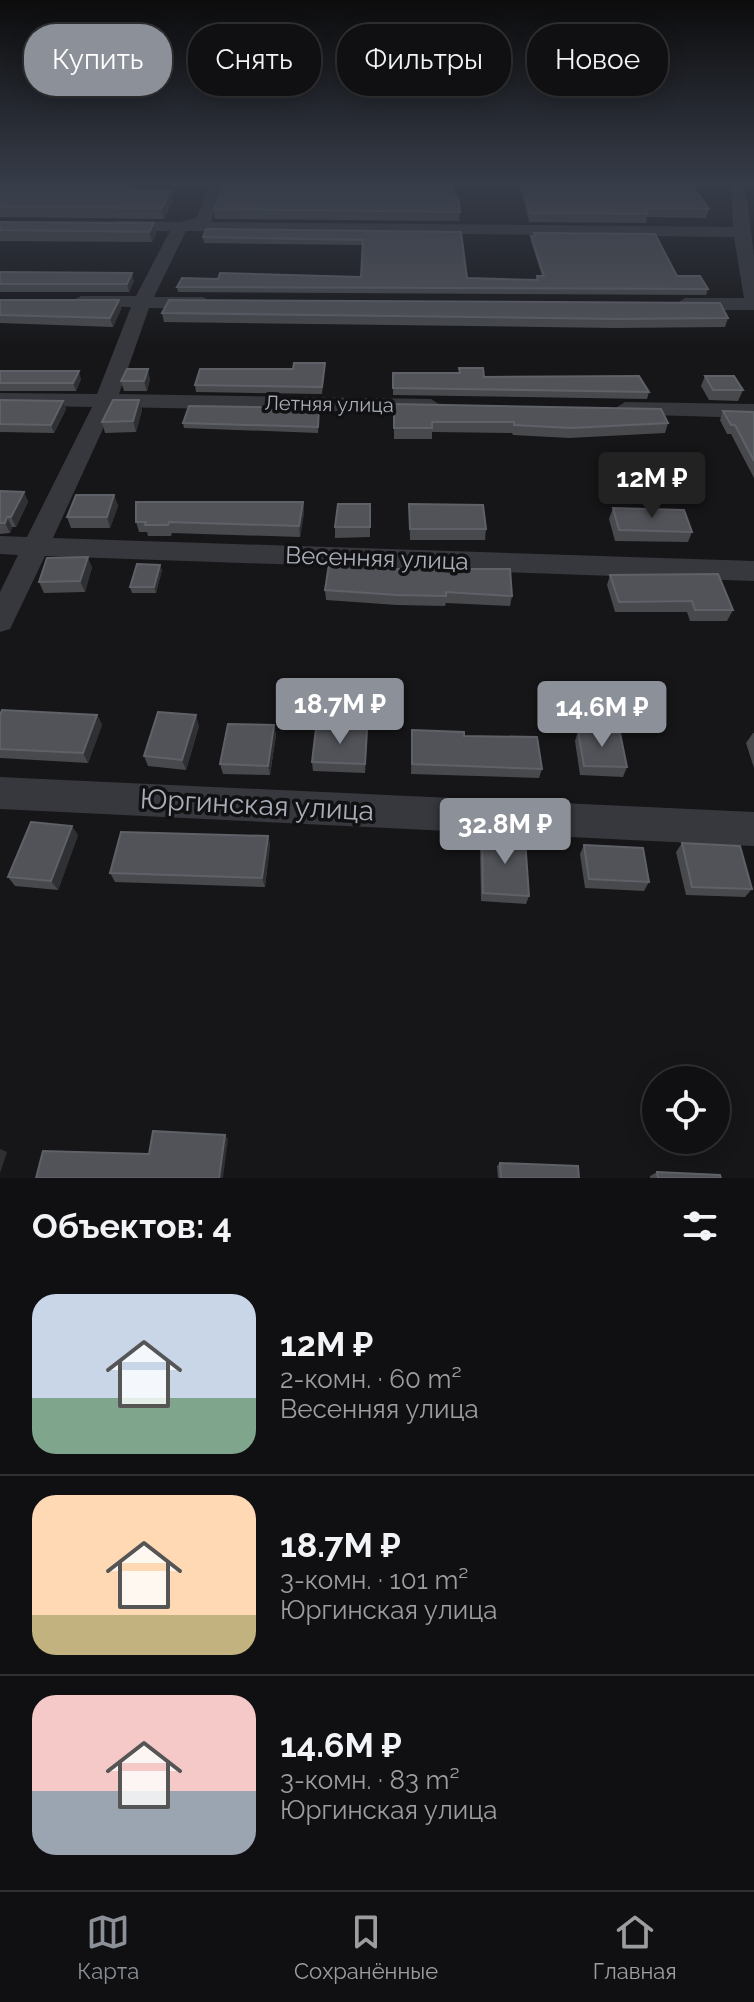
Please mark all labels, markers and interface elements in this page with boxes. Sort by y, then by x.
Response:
chip: Купить [24,24,172,96]
chip: Снять [188,24,321,96]
chip: Фильтры [337,24,511,96]
chip: Новое [527,24,668,96]
street label: Летняя улица [264,391,394,417]
pin: 12M ₽ [596,452,708,520]
text: 12M ₽ [616,463,688,493]
street label: Весенняя улица [285,540,469,576]
pin: 18.7M ₽ [266,678,414,746]
pin: 14.6M ₽ [528,681,676,749]
text: 18.7M ₽ [294,689,386,719]
text: 14.6M ₽ [555,692,649,722]
street label: Юргинская улица [139,782,375,828]
pin: 32.8M ₽ [431,798,579,866]
text: 32.8M ₽ [458,809,552,839]
map controls [642,1066,730,1154]
button: locate [642,1066,730,1154]
icon: filters [678,1204,722,1248]
text: Объектов: 4 [32,1206,232,1246]
text: 12M ₽ [280,1324,373,1364]
icon: home [96,1326,192,1422]
text: 2-комн. · 60 m² [280,1364,461,1394]
text: Весенняя улица [280,1394,479,1424]
text: 18.7M ₽ [280,1525,401,1565]
icon: home [96,1527,192,1623]
text: 3-комн. · 101 m² [280,1565,468,1595]
text: Юргинская улица [280,1595,497,1625]
text: 14.6M ₽ [280,1725,402,1765]
icon: home [96,1727,192,1823]
text: 3-комн. · 83 m² [280,1765,460,1795]
text: Юргинская улица [280,1795,497,1825]
tab: Карта [77,1910,139,1984]
tab: Сохранённые [294,1910,438,1984]
tab: Главная [593,1910,677,1984]

